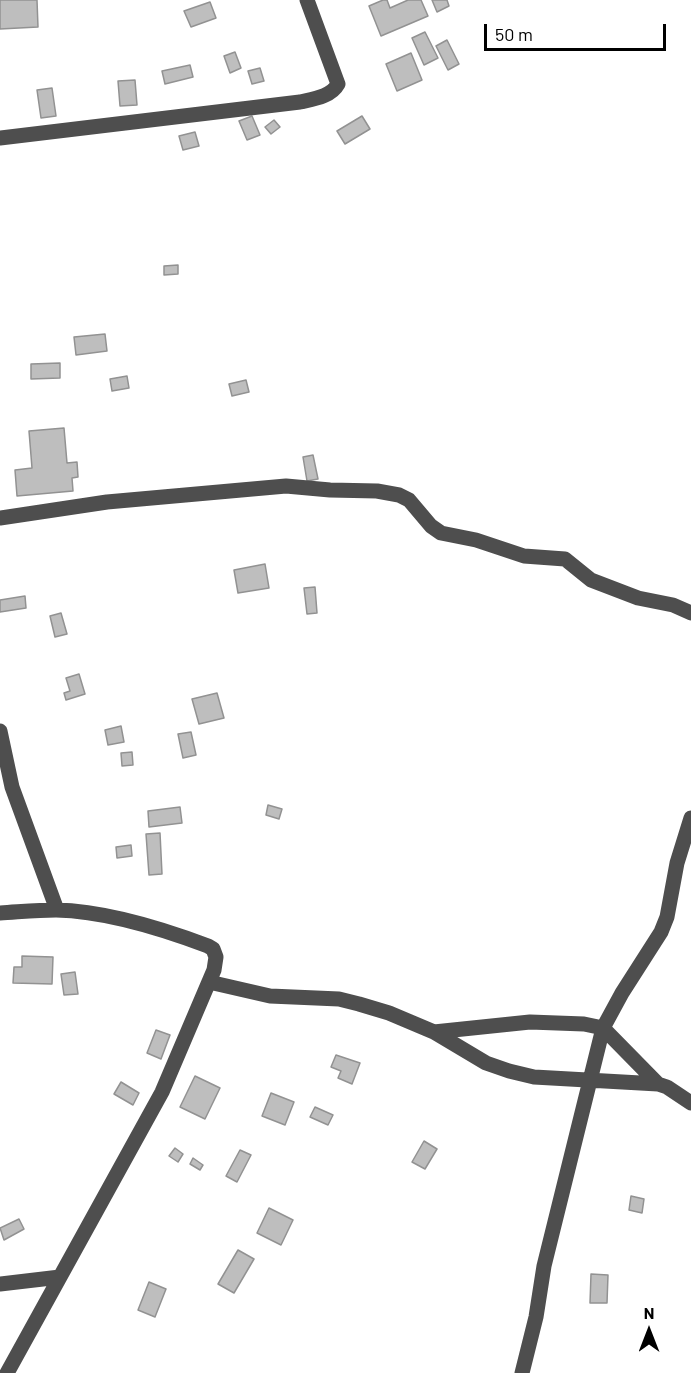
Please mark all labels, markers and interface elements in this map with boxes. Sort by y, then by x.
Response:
scale bar [487,12,668,50]
text: 50 m [495,23,533,45]
north arrow [619,1301,679,1361]
text: N [644,1303,654,1322]

